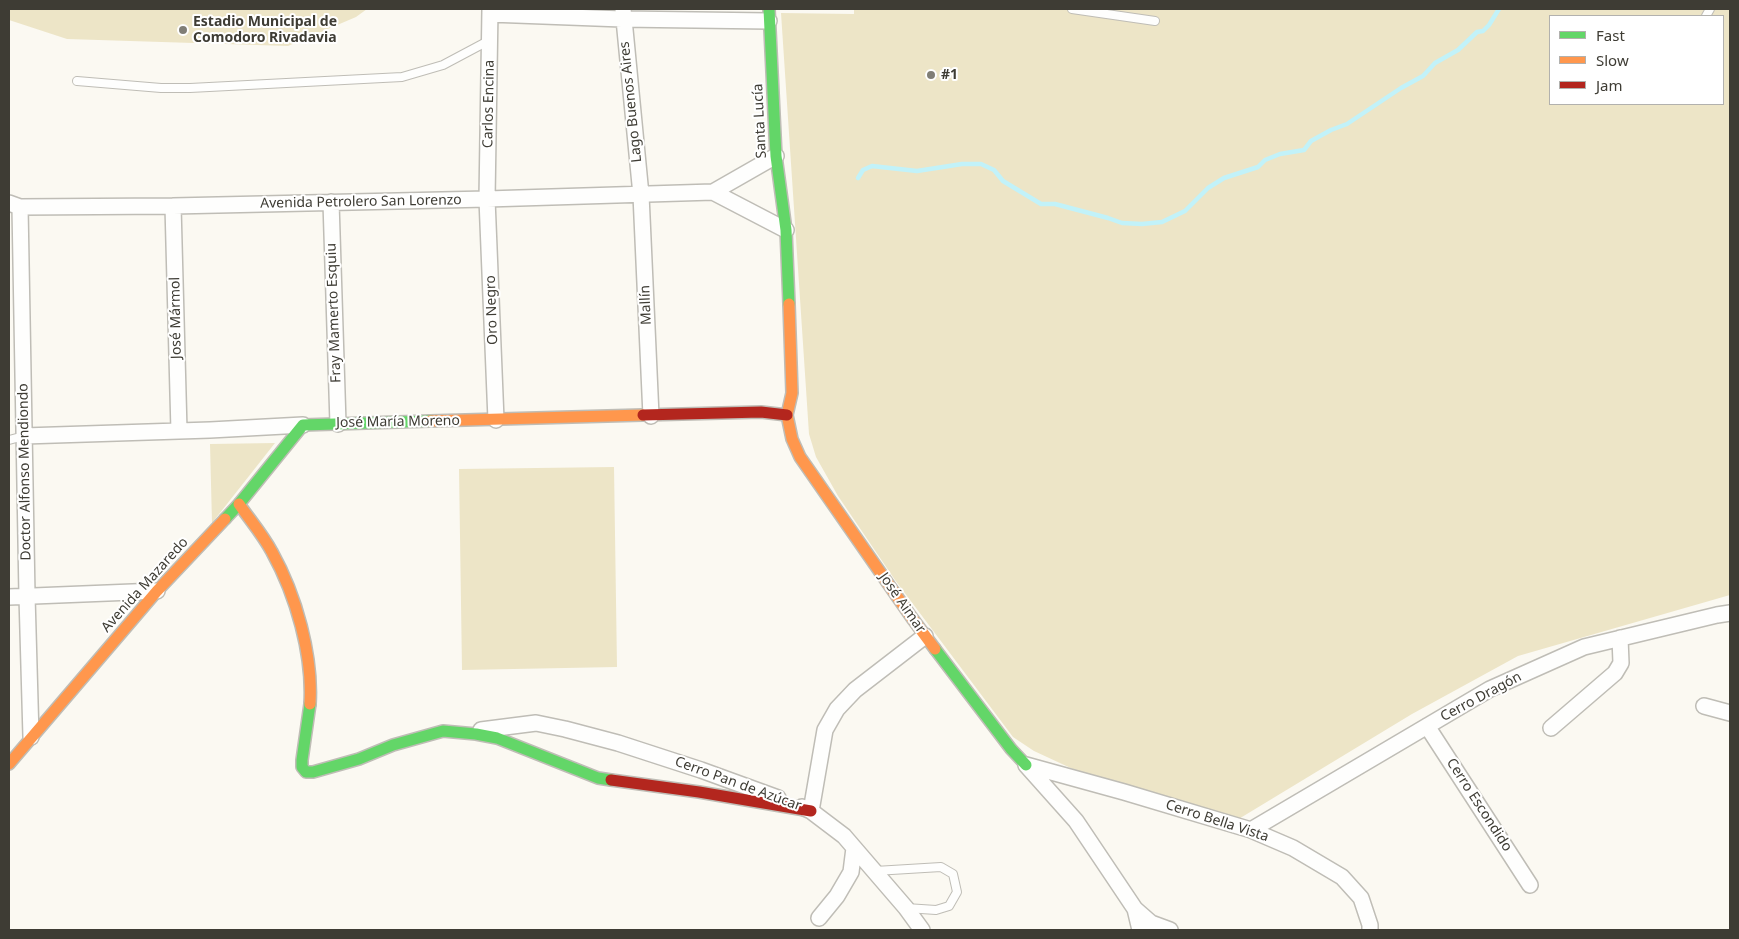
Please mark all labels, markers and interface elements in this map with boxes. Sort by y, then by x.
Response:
place label: Estadio Municipal de Comodoro Rivadavia [193,14,337,46]
legend [1549,15,1724,105]
marker: Estadio Municipal de Comodoro Rivadavia [177,24,189,36]
text: Fast [1596,25,1625,45]
street label: Lago Buenos Aires [616,41,646,163]
text: Slow [1596,50,1629,70]
street label: Carlos Encina [480,60,498,148]
place label: #1 [941,67,958,83]
marker: #1 [925,69,937,81]
text: Jam [1596,75,1623,95]
street label: Santa Lucía [750,83,770,159]
street label: Avenida Petrolero San Lorenzo [260,192,462,212]
street label: Fray Mamerto Esquiu [323,243,345,383]
street label: Oro Negro [482,275,502,345]
street label: José Mármol [167,277,185,359]
street label: Mallín [637,285,655,325]
street label: Doctor Alfonso Mendiondo [15,383,35,561]
street label: José María Moreno [336,413,460,431]
street label: Avenida Mazaredo [98,534,192,636]
street label: José Aimar [875,570,929,636]
street label: Cerro Dragón [1438,669,1524,725]
street label: Cerro Pan de Azúcar [672,753,804,815]
street label: Cerro Escondido [1443,755,1515,855]
street label: Cerro Bella Vista [1163,796,1271,846]

